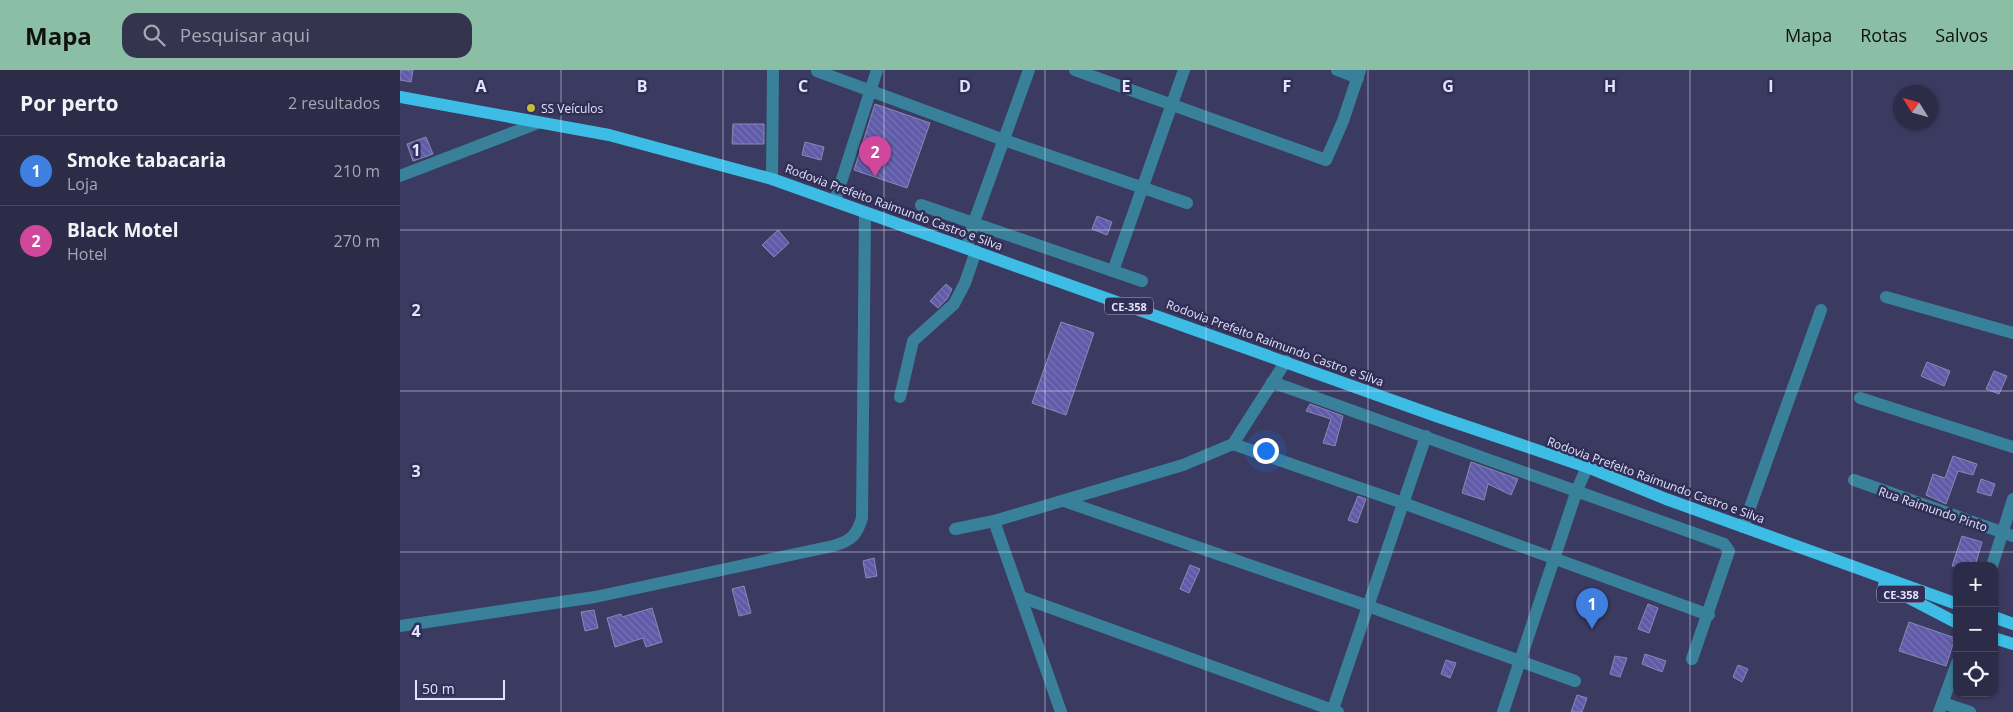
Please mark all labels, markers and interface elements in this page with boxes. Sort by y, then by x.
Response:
search box [122,13,472,58]
text: Mapa [25,19,92,52]
icon: search [140,21,168,49]
text: Pesquisar aqui [180,22,310,48]
text: Mapa [1785,23,1832,47]
text: Rotas [1860,23,1907,47]
text: Salvos [1935,23,1988,47]
text: A [475,75,487,97]
text: B [637,75,647,97]
text: C [798,75,808,97]
text: D [959,75,971,97]
text: E [1122,75,1131,97]
text: F [1283,75,1291,97]
text: G [1442,75,1454,97]
text: H [1604,75,1616,97]
text: I [1768,75,1774,97]
north arrow [1893,85,1938,130]
text: Por perto [20,89,119,117]
text: 2 resultados [288,92,380,114]
place label: SS Veículos [541,100,604,117]
marker: SS Veículos [525,102,537,114]
pin: 2 [859,136,891,177]
text: 1 [411,139,421,161]
text: Smoke tabacaria [67,147,226,173]
text: 1 [31,160,41,182]
text: 210 m [334,160,380,182]
street label: Rodovia Prefeito Raimundo Castro e Silva [783,160,1005,254]
text: Loja [67,173,98,195]
text: Black Motel [67,217,178,243]
text: 2 [31,230,41,252]
text: 270 m [334,230,380,252]
text: Hotel [67,243,107,265]
street label: Rodovia Prefeito Raimundo Castro e Silva [1164,296,1386,390]
road number: CE-358 [1105,298,1153,315]
text: 2 [411,299,421,321]
street label: Rodovia Prefeito Raimundo Castro e Silva [1545,433,1767,527]
your location [1253,438,1279,464]
text: 3 [411,460,421,482]
street label: Rua Raimundo Pinto [1876,482,1990,536]
map controls [1953,562,1998,697]
button: + [1953,562,1998,607]
road number: CE-358 [1877,586,1925,602]
pin: 1 [1576,588,1608,629]
button: − [1953,607,1998,652]
text: 4 [411,620,421,642]
button: locate [1953,652,1998,697]
scale bar [415,677,505,700]
text: 50 m [422,679,455,698]

